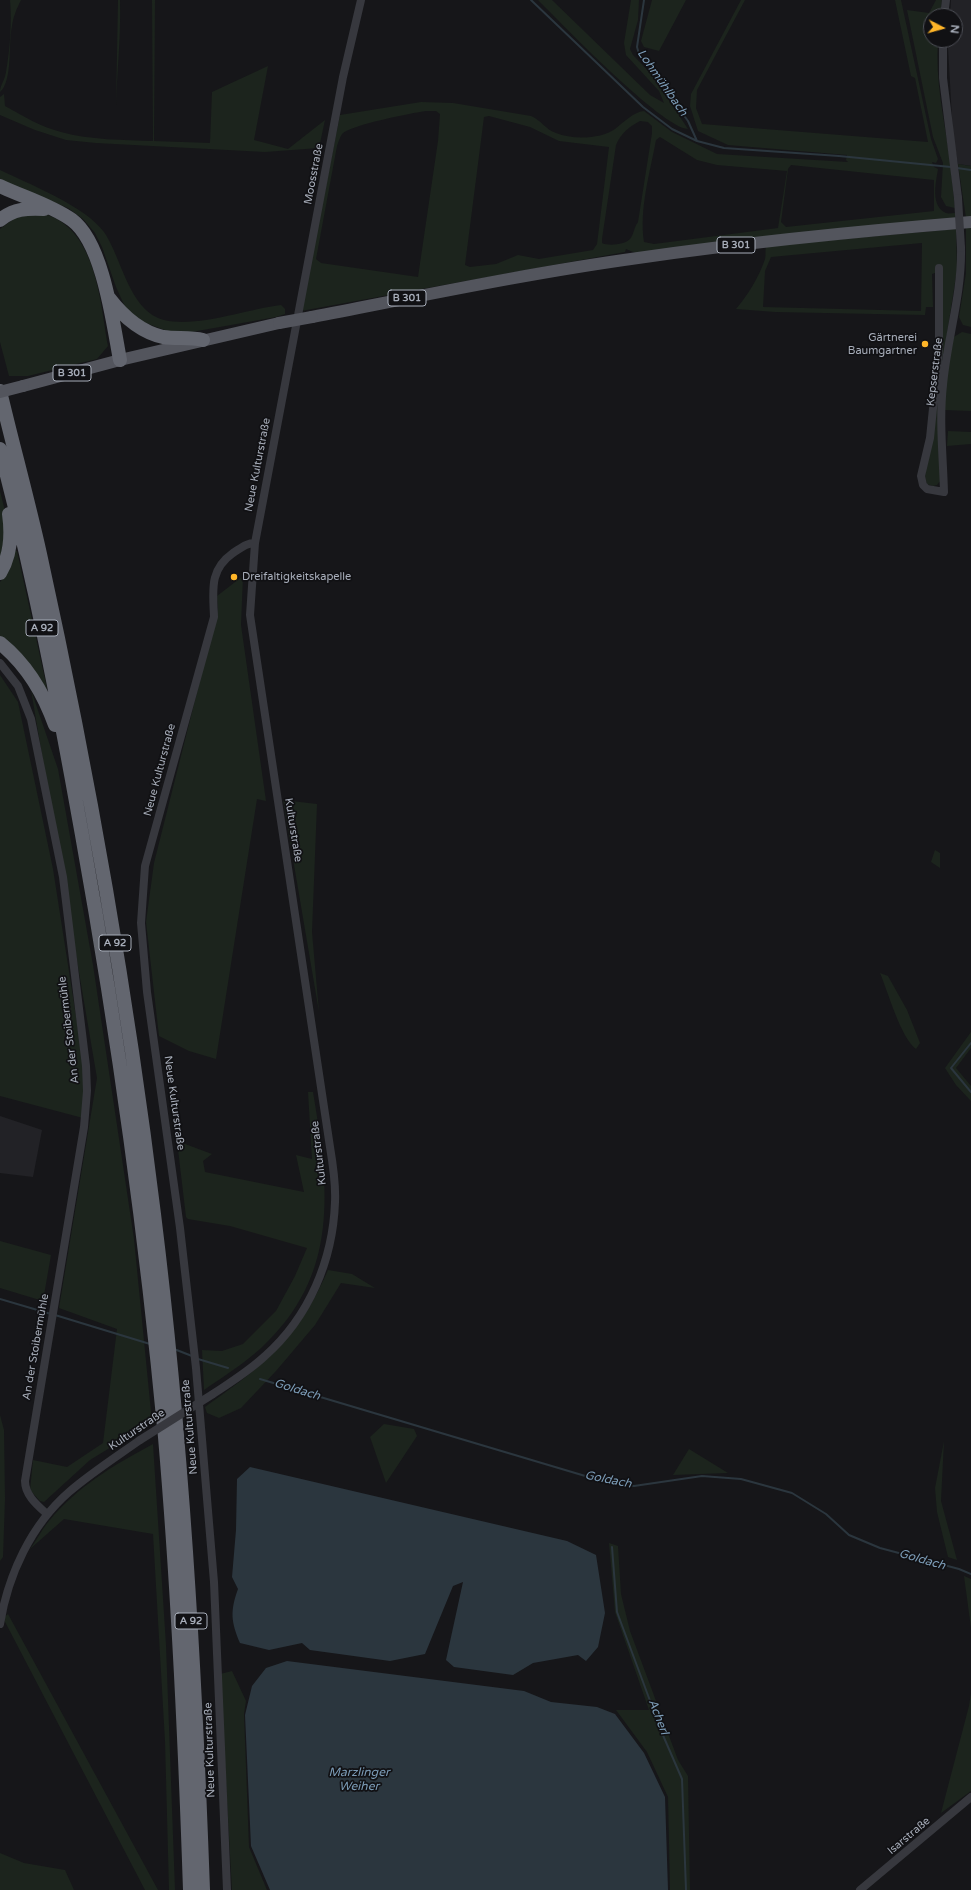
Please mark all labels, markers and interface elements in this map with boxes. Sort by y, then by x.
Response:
north arrow [923,8,963,48]
text: N [948,24,961,34]
water label: Lohmühlbach [634,47,690,119]
street label: Moosstraße [302,142,326,206]
road number: B 301 [717,237,755,253]
road number: B 301 [388,290,426,306]
place label: Gärtnerei Baumgartner [848,331,917,357]
street label: Kepserstraße [924,337,946,407]
marker: Gärtnerei Baumgartner [920,339,930,349]
road number: B 301 [53,365,91,381]
street label: Neue Kulturstraße [242,417,274,513]
place label: Dreifaltigkeitskapelle [242,570,351,584]
marker: Dreifaltigkeitskapelle [229,572,239,582]
road number: A 92 [26,620,58,636]
street label: Neue Kulturstraße [141,722,179,818]
street label: Kulturstraße [281,797,305,863]
road number: A 92 [99,935,131,951]
street label: An der Stoibermühle [56,976,82,1084]
street label: Neue Kulturstraße [161,1055,187,1151]
street label: Kulturstraße [309,1120,329,1186]
street label: An der Stoibermühle [20,1293,52,1401]
water label: Goldach [272,1376,322,1404]
street label: Neue Kulturstraße [179,1379,201,1475]
street label: Kulturstraße [107,1406,167,1454]
water label: Goldach [583,1468,633,1492]
water label: Goldach [897,1547,947,1573]
road number: A 92 [175,1613,207,1629]
water label: Acherl [645,1697,671,1737]
street label: Neue Kulturstraße [202,1702,218,1798]
water label: Marzlinger Weiher [328,1766,390,1794]
street label: Isarstraße [885,1814,933,1858]

